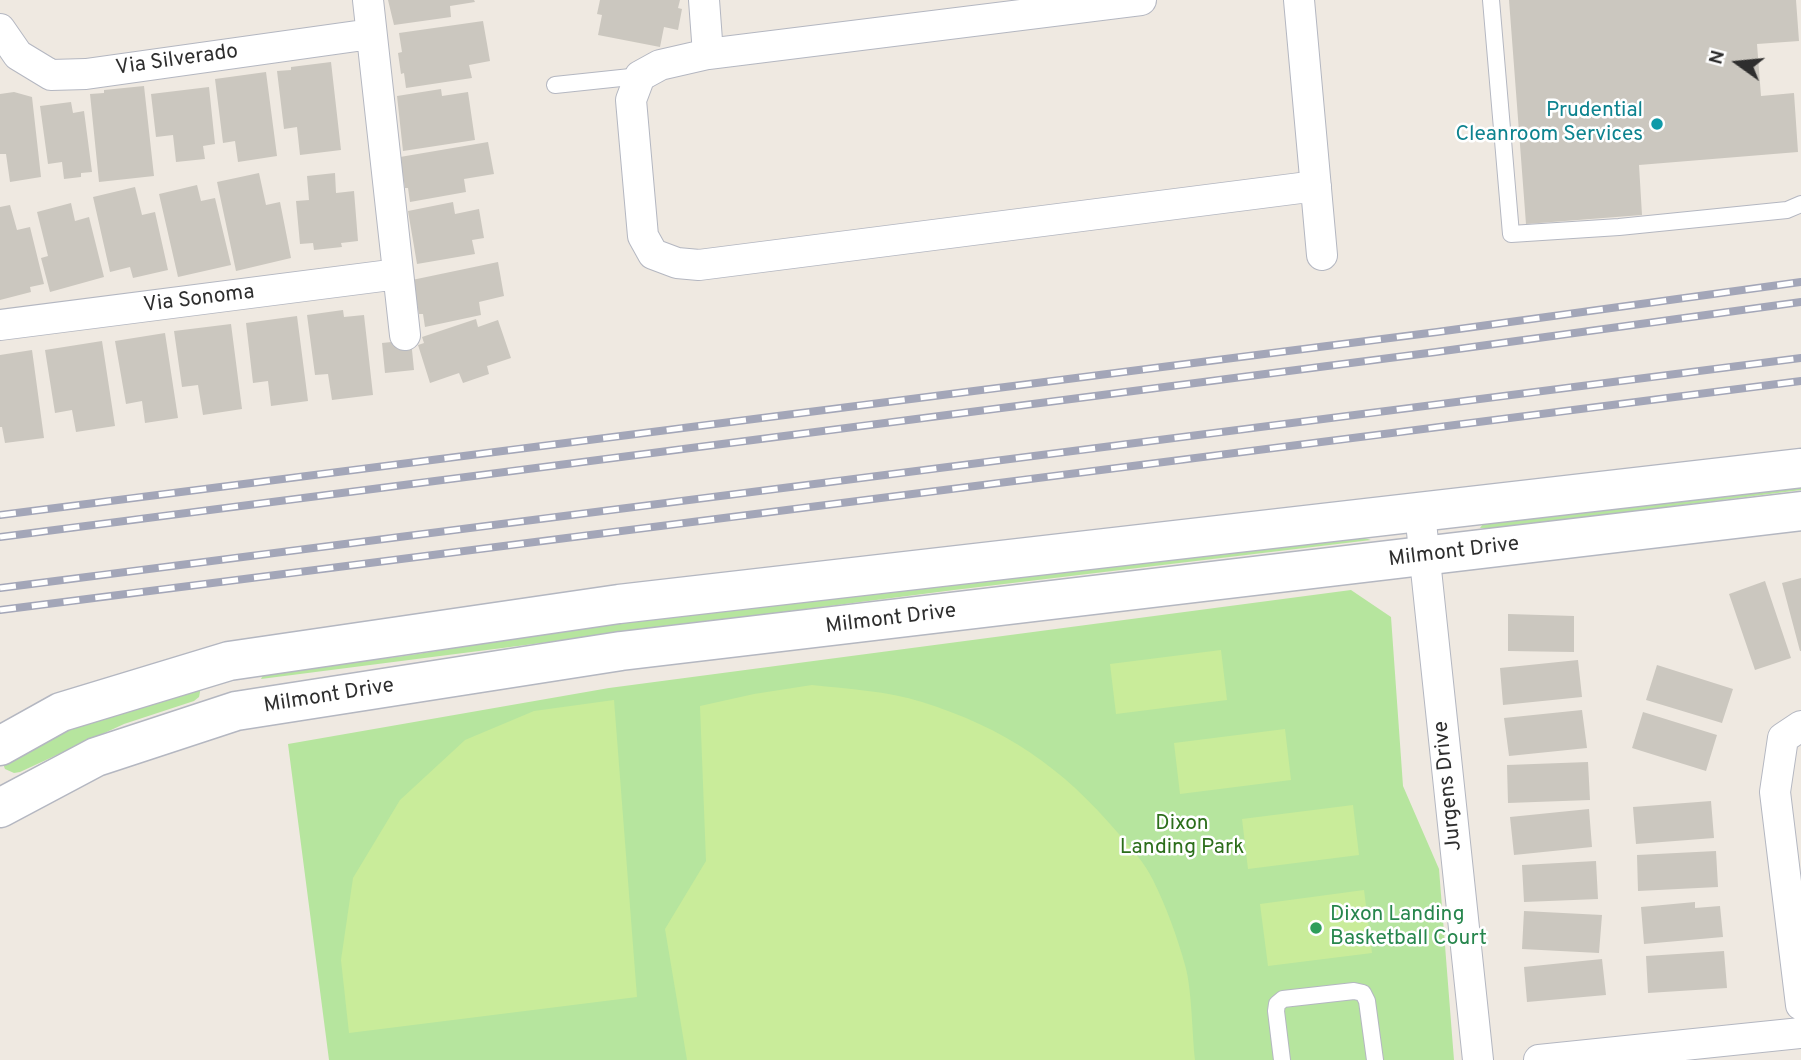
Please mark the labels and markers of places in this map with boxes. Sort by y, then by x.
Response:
place label: Prudential Cleanroom Services [1456,99,1643,149]
marker: Prudential Cleanroom Services [1649,116,1665,132]
place label: Dixon Landing Basketball Court [1330,903,1487,953]
marker: Dixon Landing Basketball Court [1308,920,1324,936]

